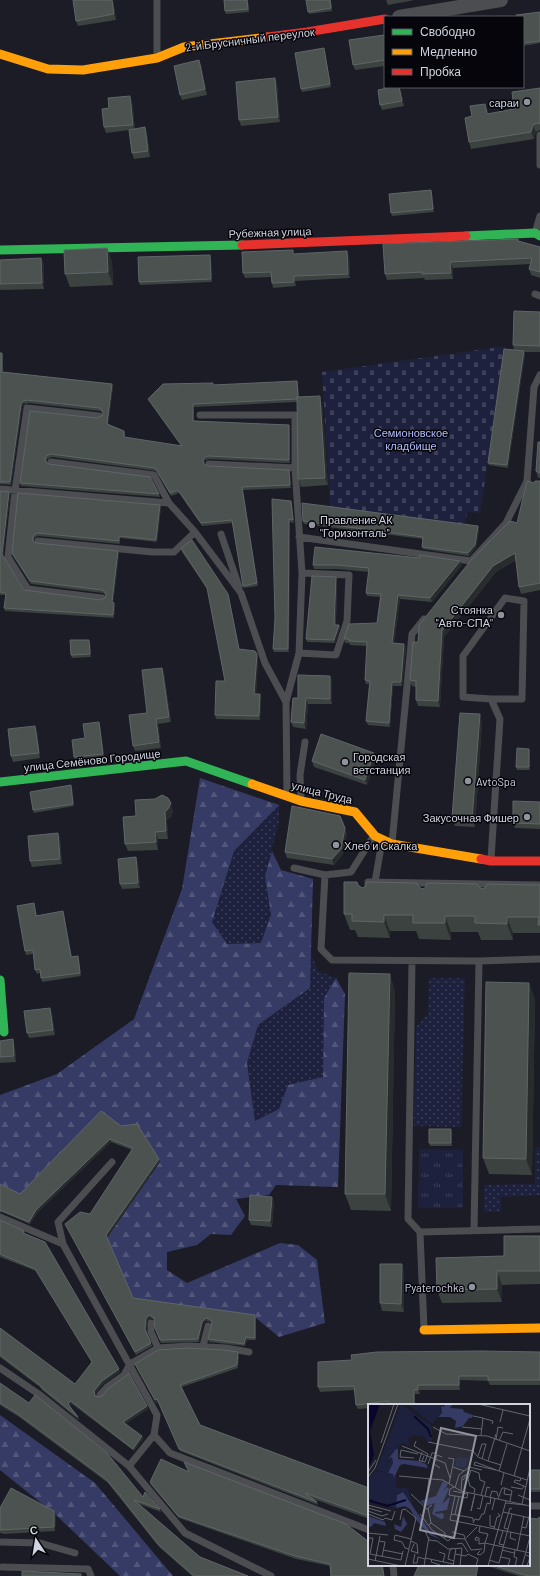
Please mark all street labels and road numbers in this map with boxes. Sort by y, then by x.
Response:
street label: 2-й Брусничный переулок [185,25,315,53]
street label: Рубежная улица [228,224,313,240]
street label: улица Семёново Городище [23,746,161,774]
street label: улица Труда [290,778,355,806]

